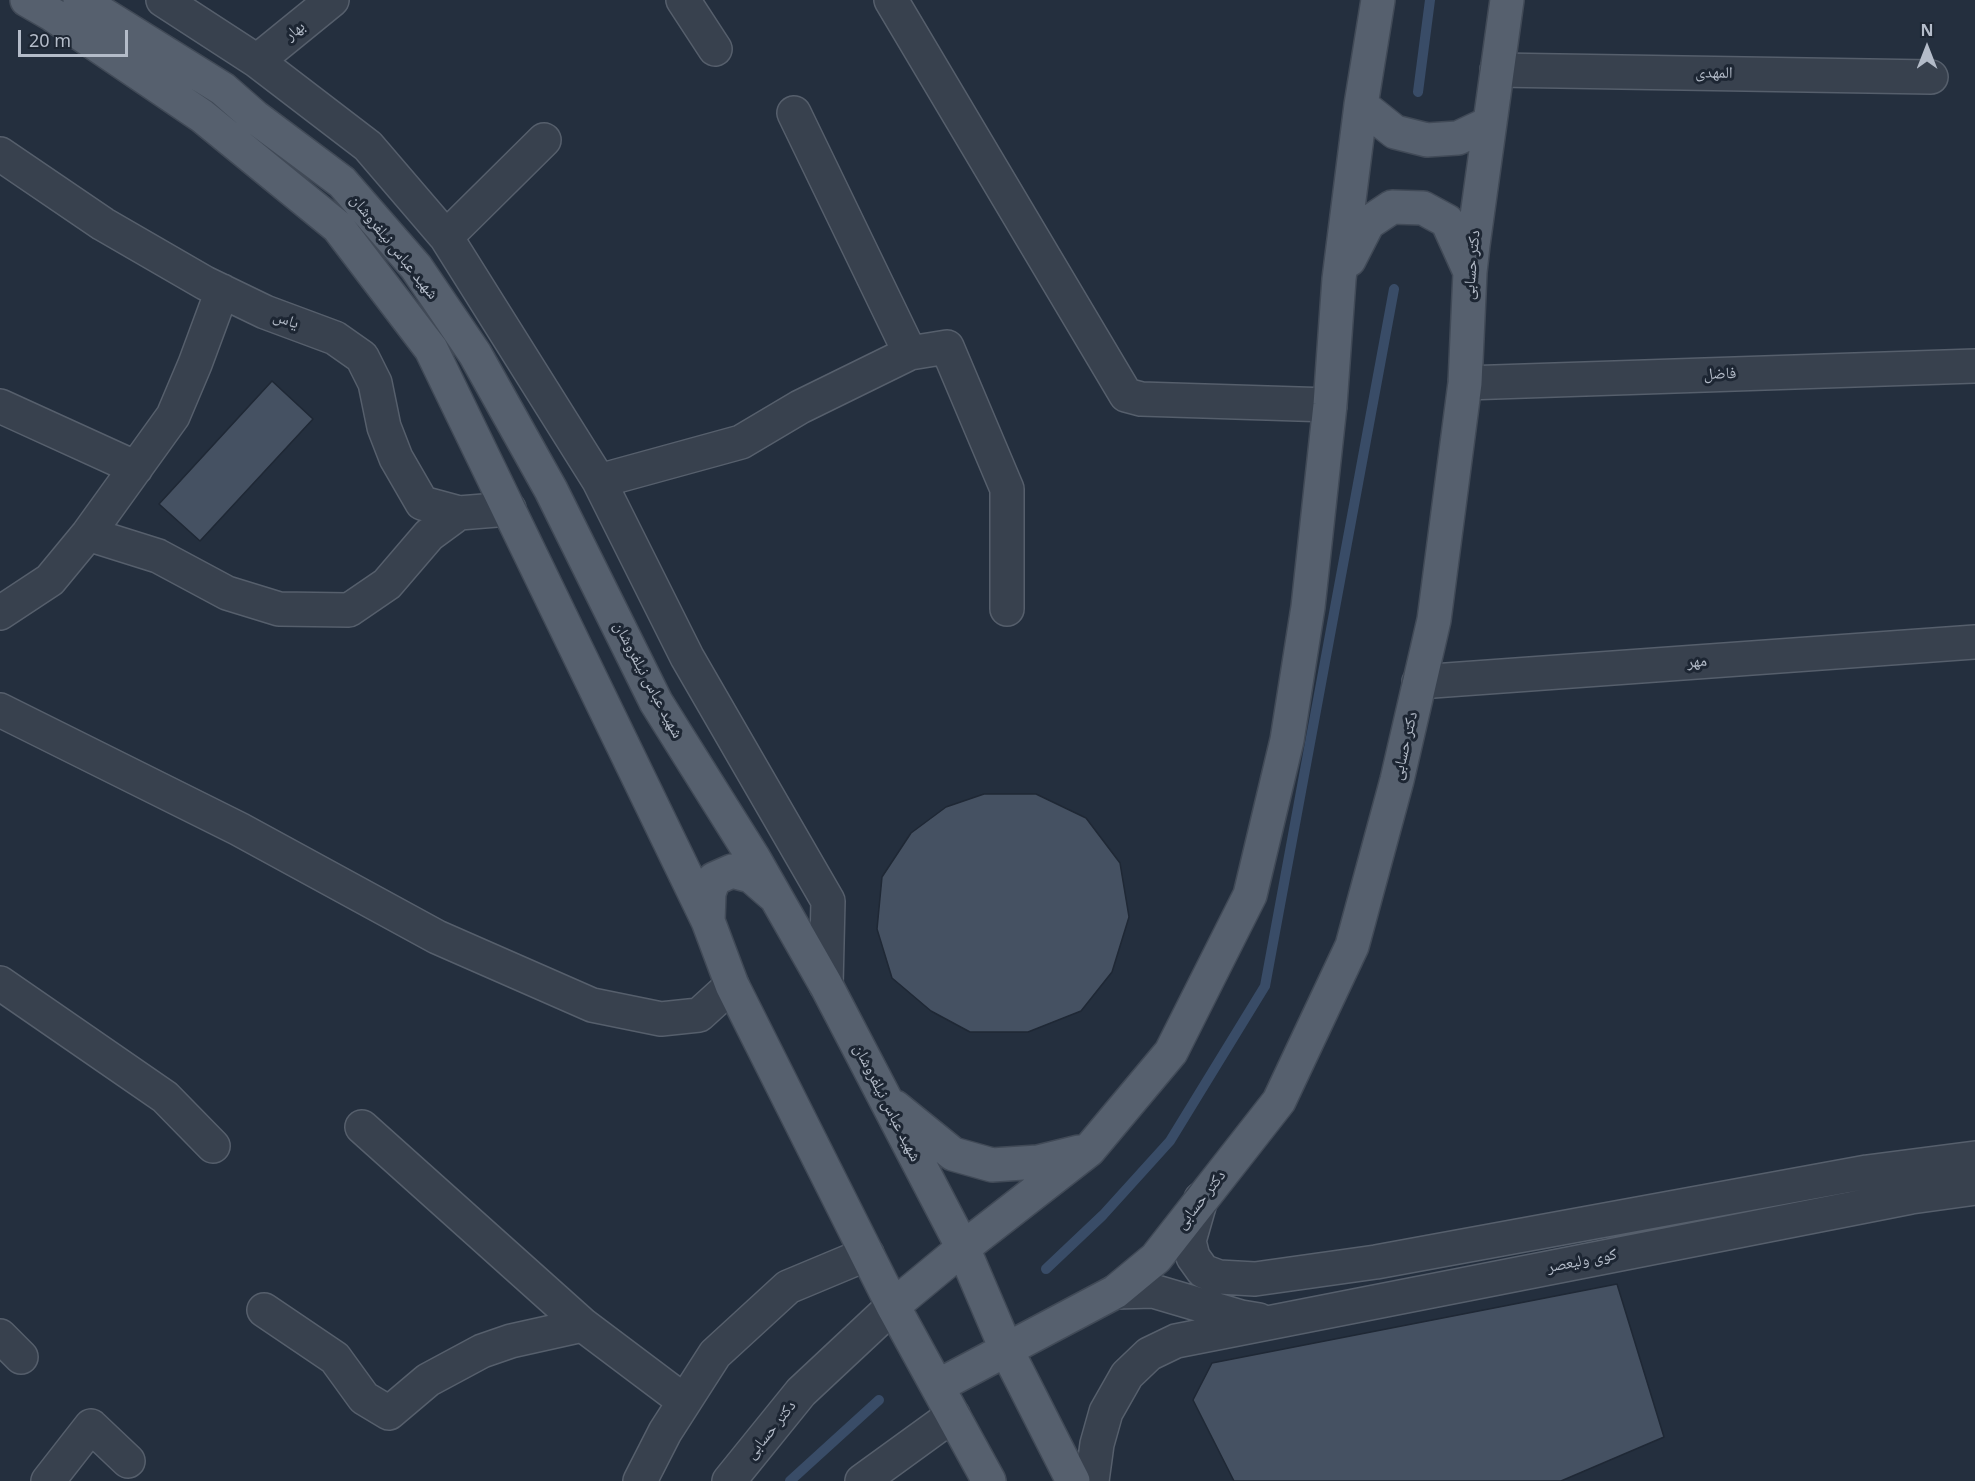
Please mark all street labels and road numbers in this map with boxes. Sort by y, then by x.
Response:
street label: بهار [281,17,309,45]
street label: المهدی [1695,63,1733,83]
street label: شهید عباس نیلفروشان [346,191,442,303]
street label: دکتر حسابی [1459,229,1485,301]
street label: یاس [271,307,301,333]
street label: فاضل [1703,364,1737,384]
street label: شهید عباس نیلفروشان [609,618,687,742]
street label: مهر [1686,652,1708,672]
street label: دکتر حسابی [1388,710,1422,782]
street label: شهید عباس نیلفروشان [849,1041,925,1165]
street label: دکتر حسابی [1172,1167,1230,1233]
street label: کوی ولیعصر [1546,1245,1618,1277]
street label: دکتر حسابی [742,1397,800,1463]

